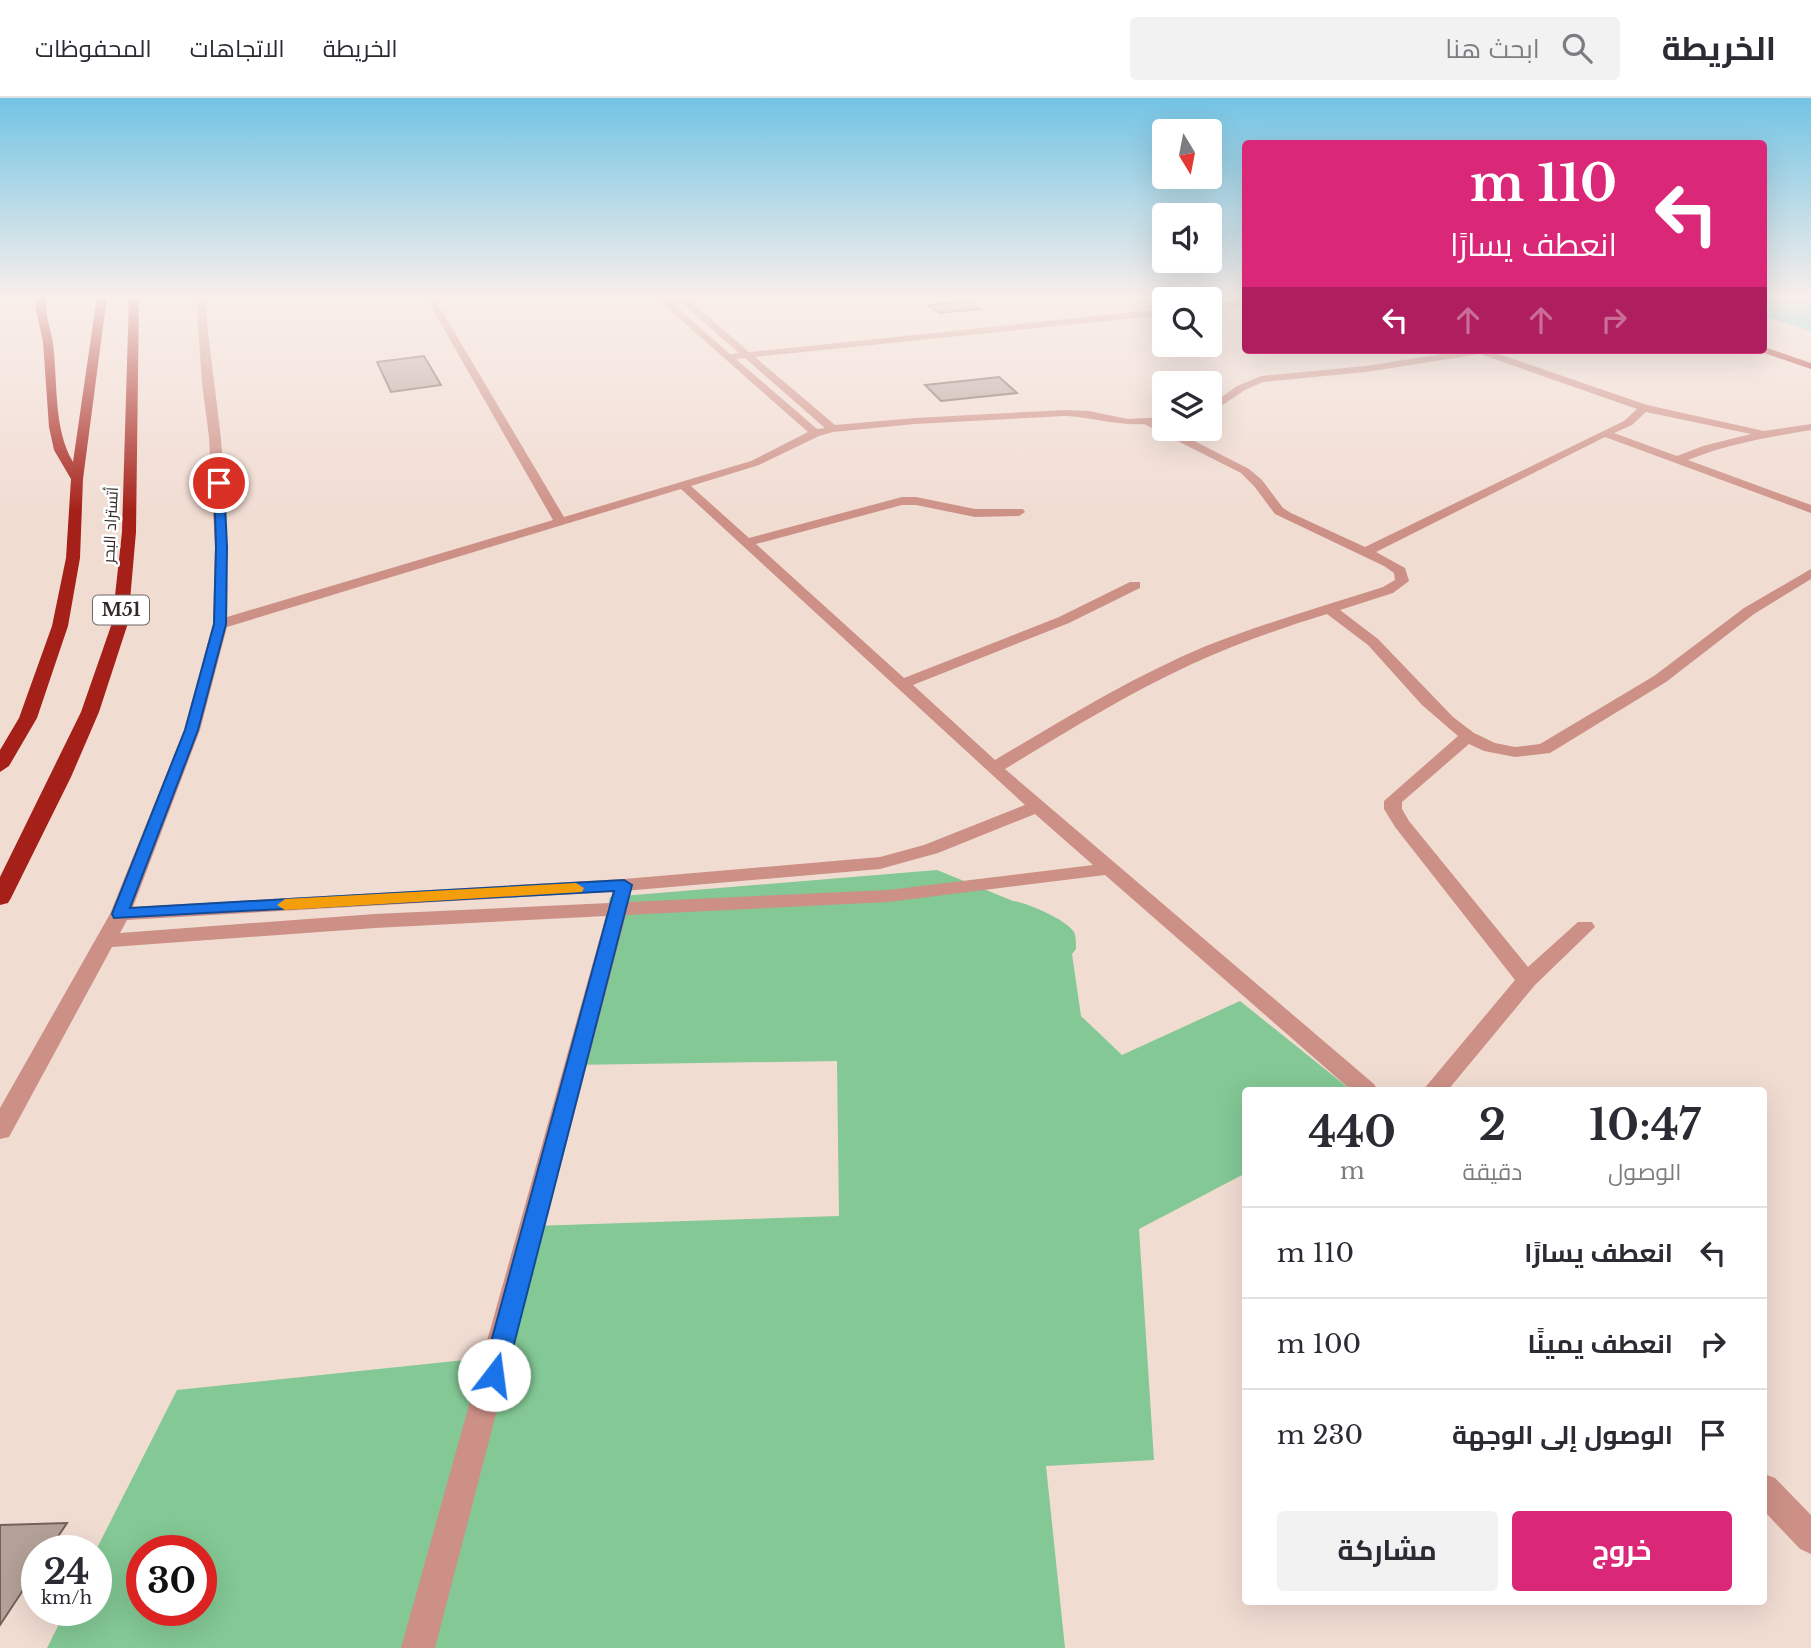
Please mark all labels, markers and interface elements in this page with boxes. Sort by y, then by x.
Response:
search box [1130,17,1620,80]
text: الخريطة [1662,28,1776,69]
icon: search [1558,29,1596,67]
text: ابحث هنا [1445,33,1540,65]
text: المحفوظات [35,34,152,63]
text: الاتجاهات [190,34,285,63]
text: الخريطة [323,34,398,63]
north arrow [1152,119,1222,189]
map controls [1152,119,1222,441]
text: 110 m [1470,153,1617,214]
icon: left [1641,168,1732,259]
button: sound [1152,203,1222,273]
text: انعطف يسارًا [1450,225,1617,265]
button: search [1152,287,1222,357]
icon: left [1376,301,1414,339]
icon: ahead [1449,301,1487,339]
icon: ahead [1522,301,1560,339]
icon: right [1595,301,1633,339]
button: layers [1152,371,1222,441]
pin [189,453,249,513]
icon: arrive [200,464,238,502]
street label: أتستراد البحر [98,486,122,565]
road number: M51 [93,596,149,624]
text: 2 [1479,1099,1506,1151]
text: 10:47 [1589,1099,1700,1151]
text: 440 [1309,1106,1396,1158]
text: m [1340,1157,1365,1185]
text: دقيقة [1463,1158,1522,1186]
text: الوصول [1608,1158,1681,1186]
icon: left [1694,1234,1732,1272]
text: 110 m [1277,1237,1354,1269]
text: انعطف يسارًا [1524,1237,1673,1269]
icon: right [1694,1325,1732,1363]
text: 100 m [1277,1328,1361,1360]
text: انعطف يمينًا [1527,1328,1673,1360]
position arrow [457,1338,531,1412]
icon: arrive [1694,1416,1732,1454]
text: 230 m [1277,1419,1363,1451]
text: الوصول إلى الوجهة [1452,1419,1673,1451]
button: مشاركة [1277,1511,1498,1591]
button: خروج [1512,1511,1732,1591]
speed limit sign: 30 [126,1535,217,1626]
text: 24 [43,1550,90,1593]
text: km/h [41,1587,92,1609]

